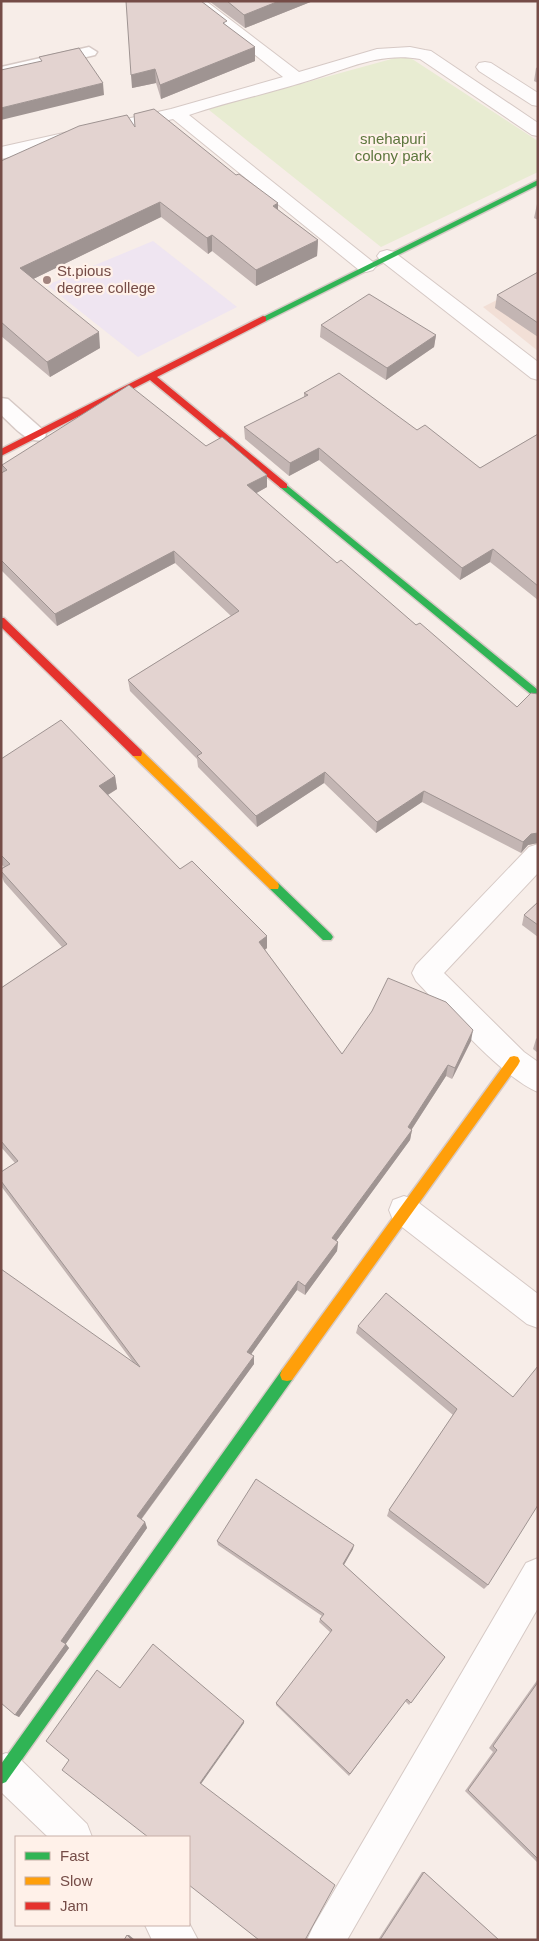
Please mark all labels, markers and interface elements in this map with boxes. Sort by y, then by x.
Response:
park label: snehapuri colony park [355,130,432,164]
place label: St.pious degree college [57,262,155,296]
marker: St.pious degree college [41,274,53,286]
legend [15,1836,190,1926]
text: Fast [60,1847,90,1864]
text: Slow [60,1872,93,1889]
text: Jam [60,1897,88,1914]

